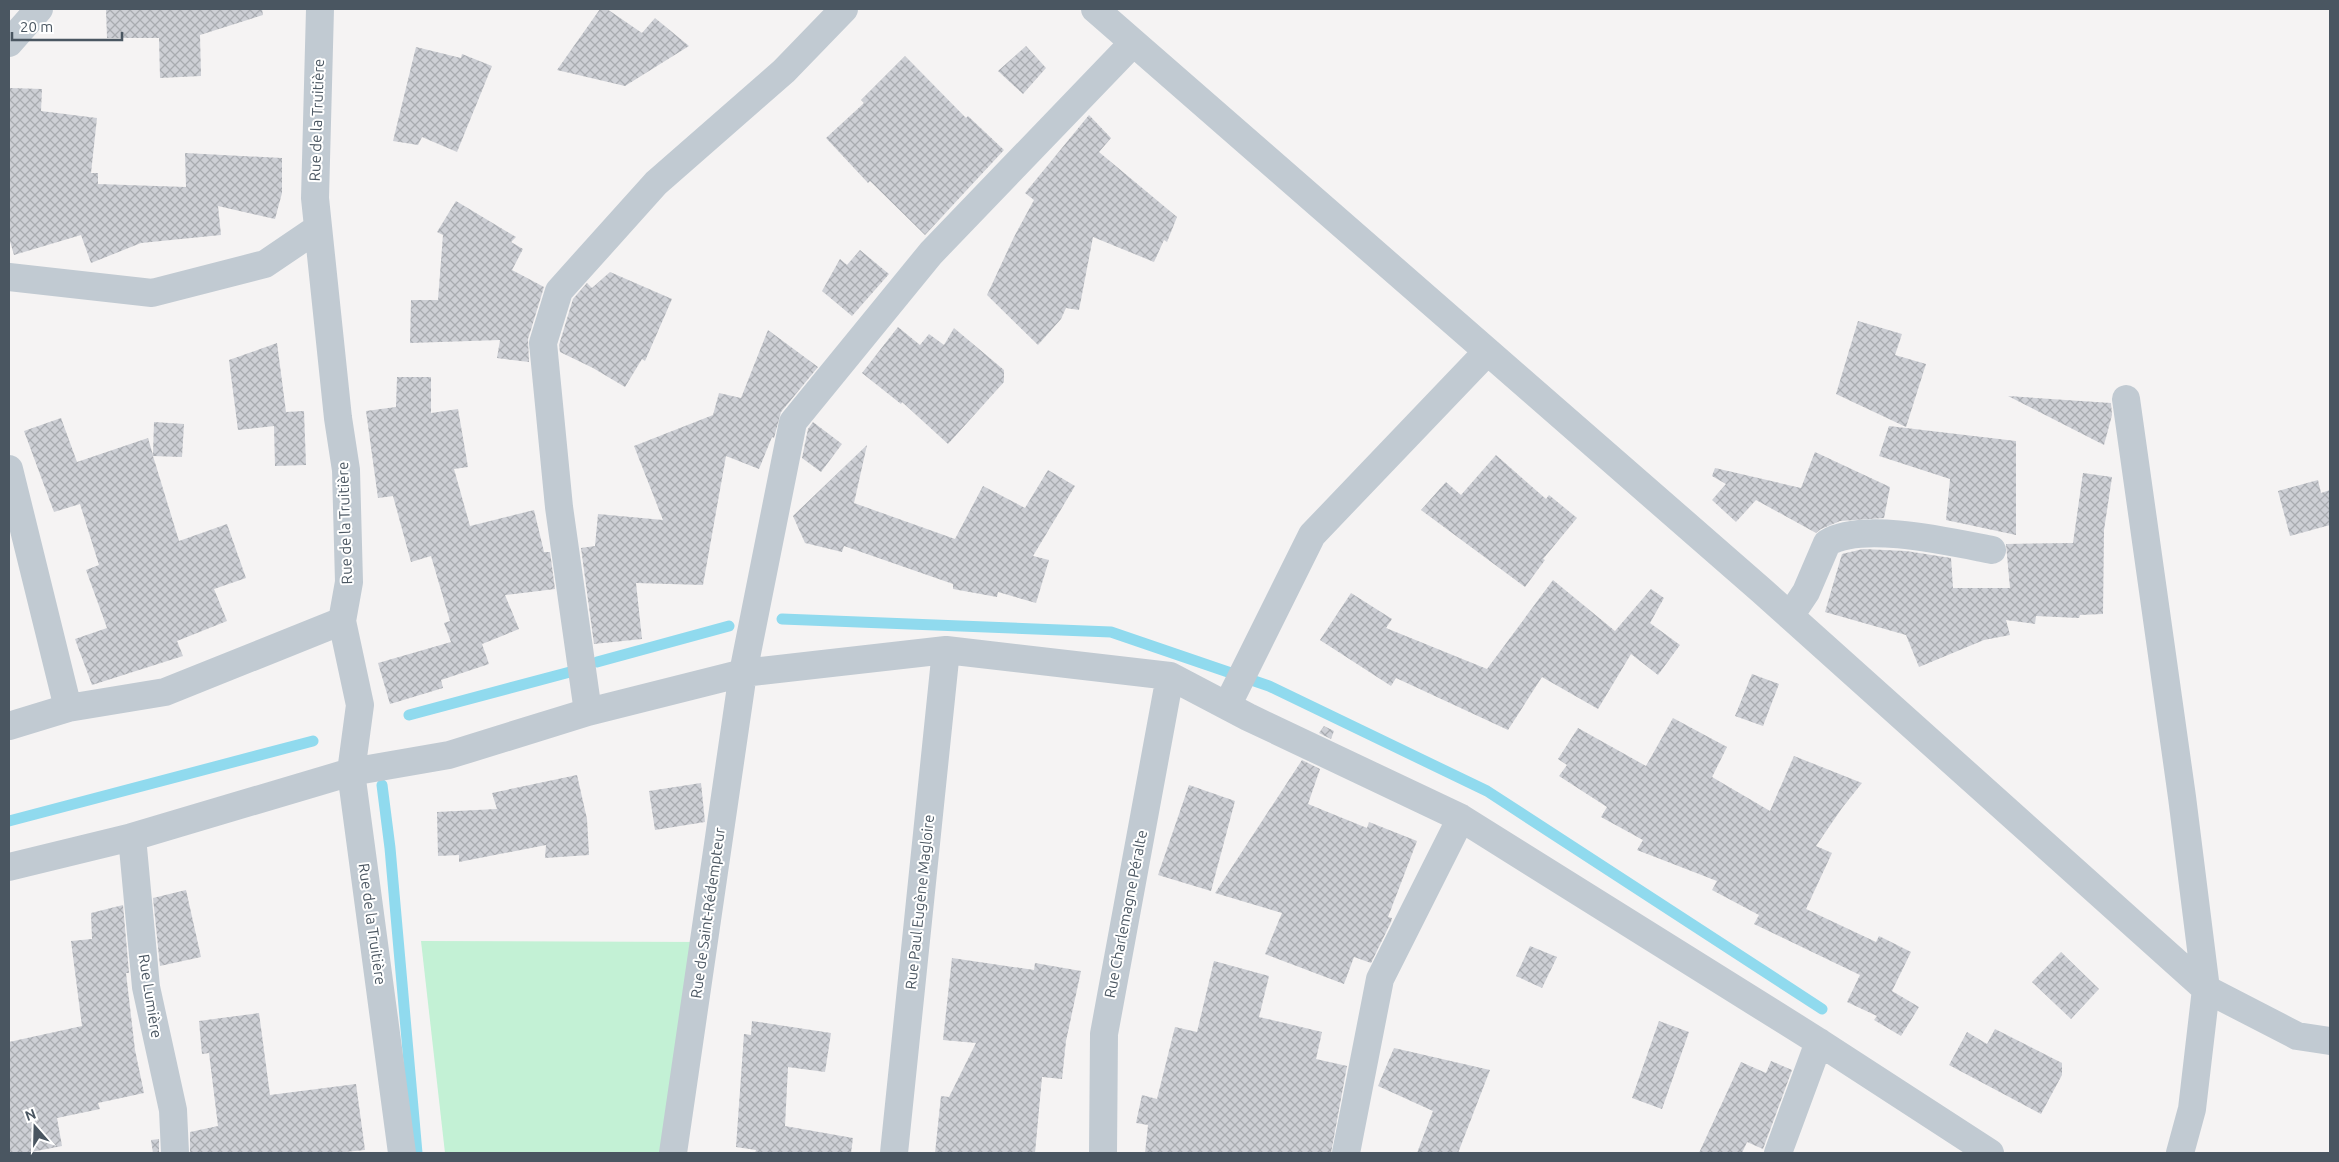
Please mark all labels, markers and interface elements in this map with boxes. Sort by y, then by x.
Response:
scale bar [12,10,122,42]
text: 20 m [20,18,53,35]
street label: Rue de la Truitière [306,58,327,182]
street label: Rue de la Truitière [334,461,355,585]
street label: Rue Paul Eugène Magloire [902,814,937,990]
street label: Rue de Saint-Rédempteur [687,826,728,1000]
street label: Rue Charlemagne Péralte [1101,828,1150,999]
street label: Rue de la Truitière [356,862,389,986]
street label: Rue Lumière [135,953,166,1039]
north arrow [10,1102,60,1152]
text: N [23,1105,38,1124]

